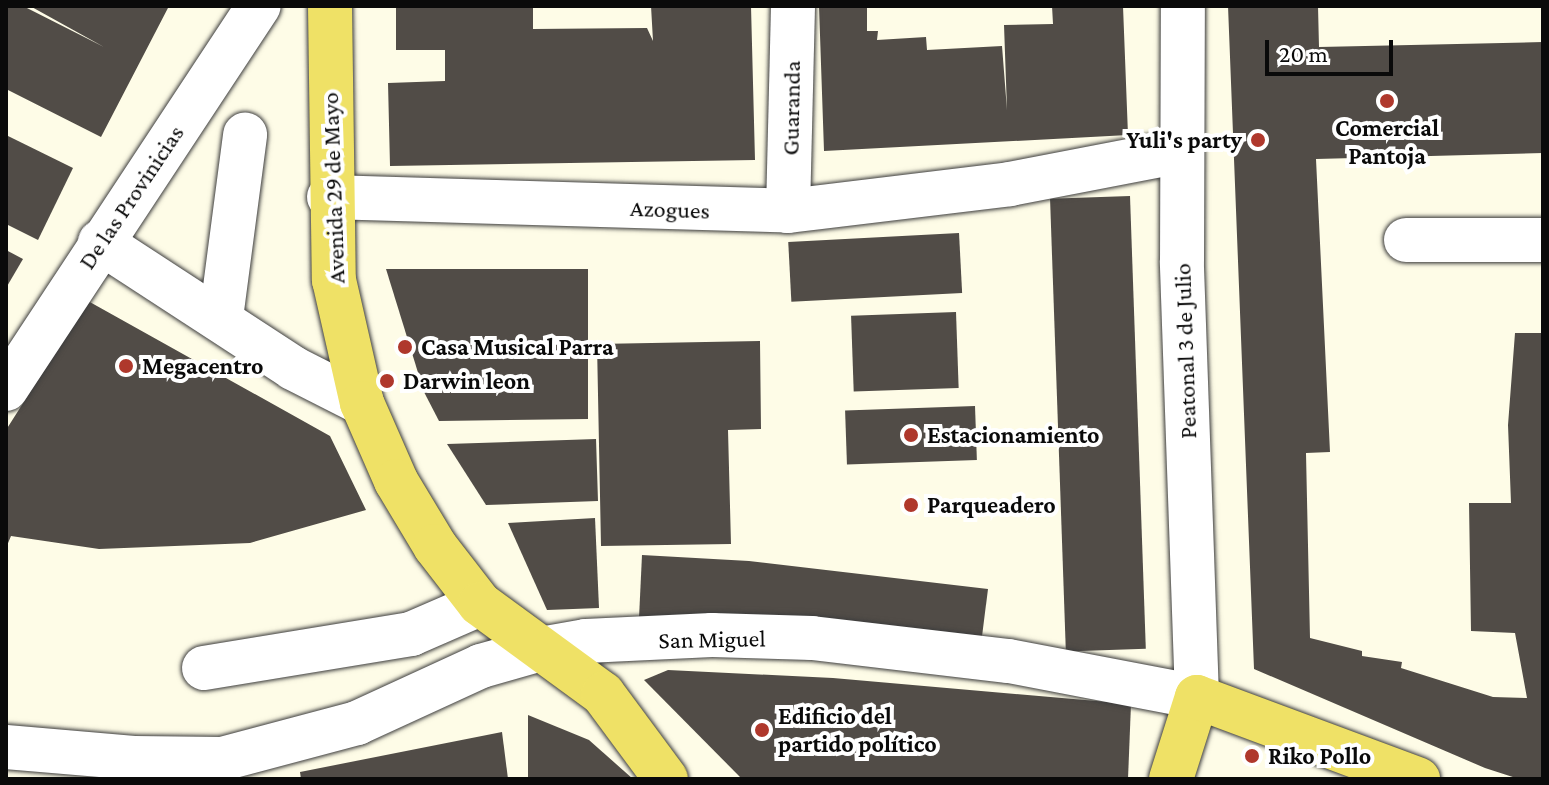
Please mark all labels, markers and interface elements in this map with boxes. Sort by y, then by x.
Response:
scale bar [1269,24,1397,74]
text: 20 m [1279,40,1328,67]
street label: Guaranda [776,60,806,156]
street label: Avenida 29 de Mayo [315,92,351,284]
marker: Comercial Pantoja [1378,92,1396,110]
place label: Comercial Pantoja [1335,114,1439,170]
street label: De las Provinicias [72,119,190,275]
place label: Yuli's party [1126,126,1242,154]
marker: Yuli's party [1249,131,1267,149]
street label: Azogues [630,193,710,225]
street label: Peatonal 3 de Julio [1168,263,1202,439]
place label: Casa Musical Parra [421,333,614,361]
marker: Casa Musical Parra [396,338,414,356]
place label: Megacentro [142,352,263,380]
marker: Megacentro [117,357,135,375]
place label: Darwin leon [403,367,530,395]
marker: Darwin leon [378,372,396,390]
place label: Estacionamiento [927,421,1099,449]
marker: Estacionamiento [902,426,920,444]
place label: Parqueadero [927,491,1056,519]
marker: Parqueadero [902,496,920,514]
street label: San Miguel [658,624,766,654]
place label: Edificio del partido político [778,702,937,758]
marker: Edificio del partido político [753,721,771,739]
place label: Riko Pollo [1268,742,1371,770]
marker: Riko Pollo [1243,747,1261,765]

